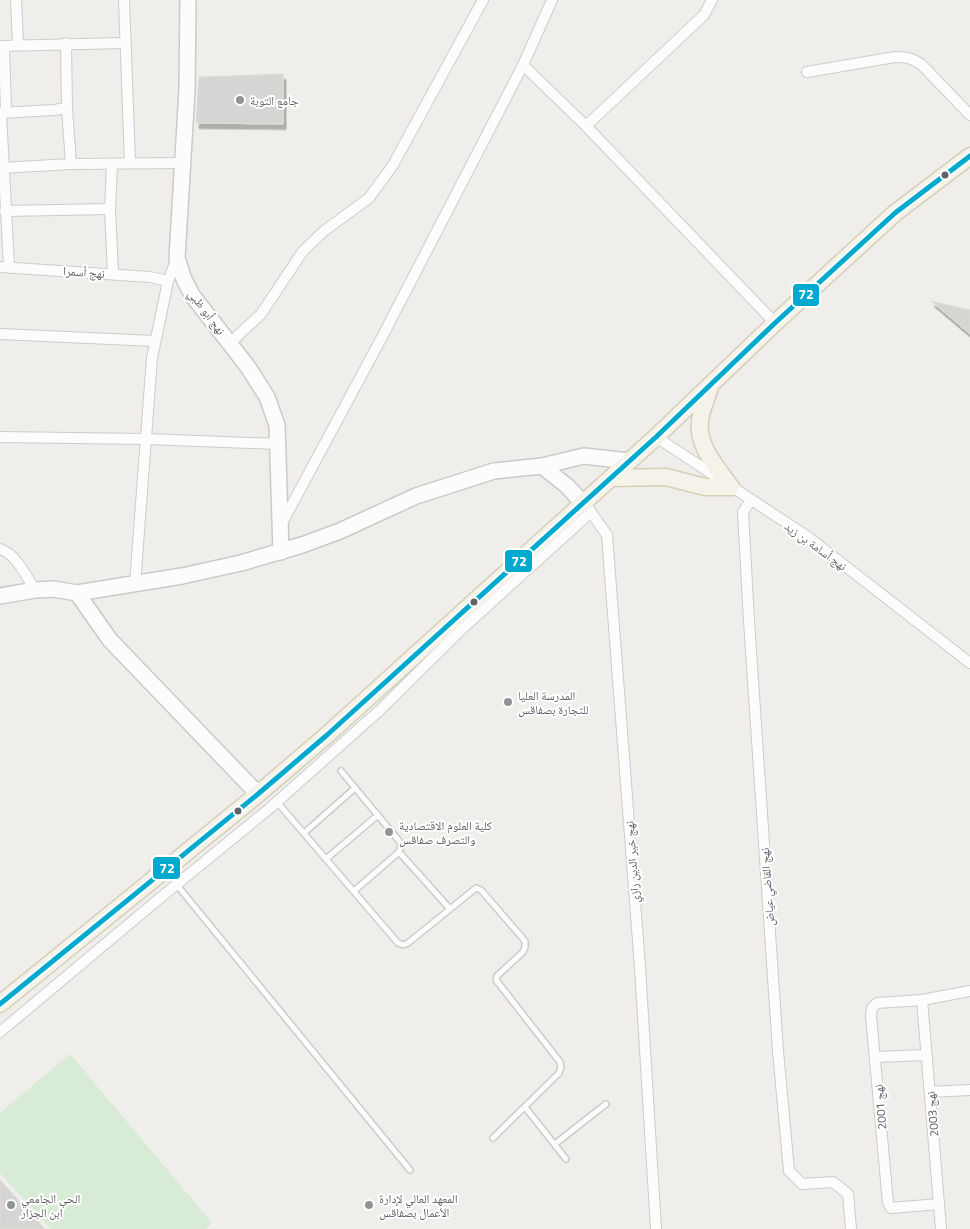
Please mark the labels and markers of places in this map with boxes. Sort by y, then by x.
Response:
place label: جامع التوبة [250,91,299,110]
marker: جامع التوبة [234,94,246,106]
unlabelled marker [940,170,950,180]
unlabelled marker [469,597,479,607]
place label: المدرسة العليا للتجارة بصفاقس [518,686,589,719]
marker: المدرسة العليا للتجارة بصفاقس [502,696,514,708]
unlabelled marker [233,806,243,816]
place label: كلية العلوم الاقتصادية والتصرف صفاقس [399,816,492,849]
marker: كلية العلوم الاقتصادية والتصرف صفاقس [383,826,395,838]
place label: الحي الجامعي ابن الجزار [20,1189,81,1222]
place label: المعهد العالي لإدارة الأعمال بصفاقس [379,1189,458,1222]
marker: الحي الجامعي ابن الجزار [5,1199,17,1211]
marker: المعهد العالي لإدارة الأعمال بصفاقس [363,1199,375,1211]

